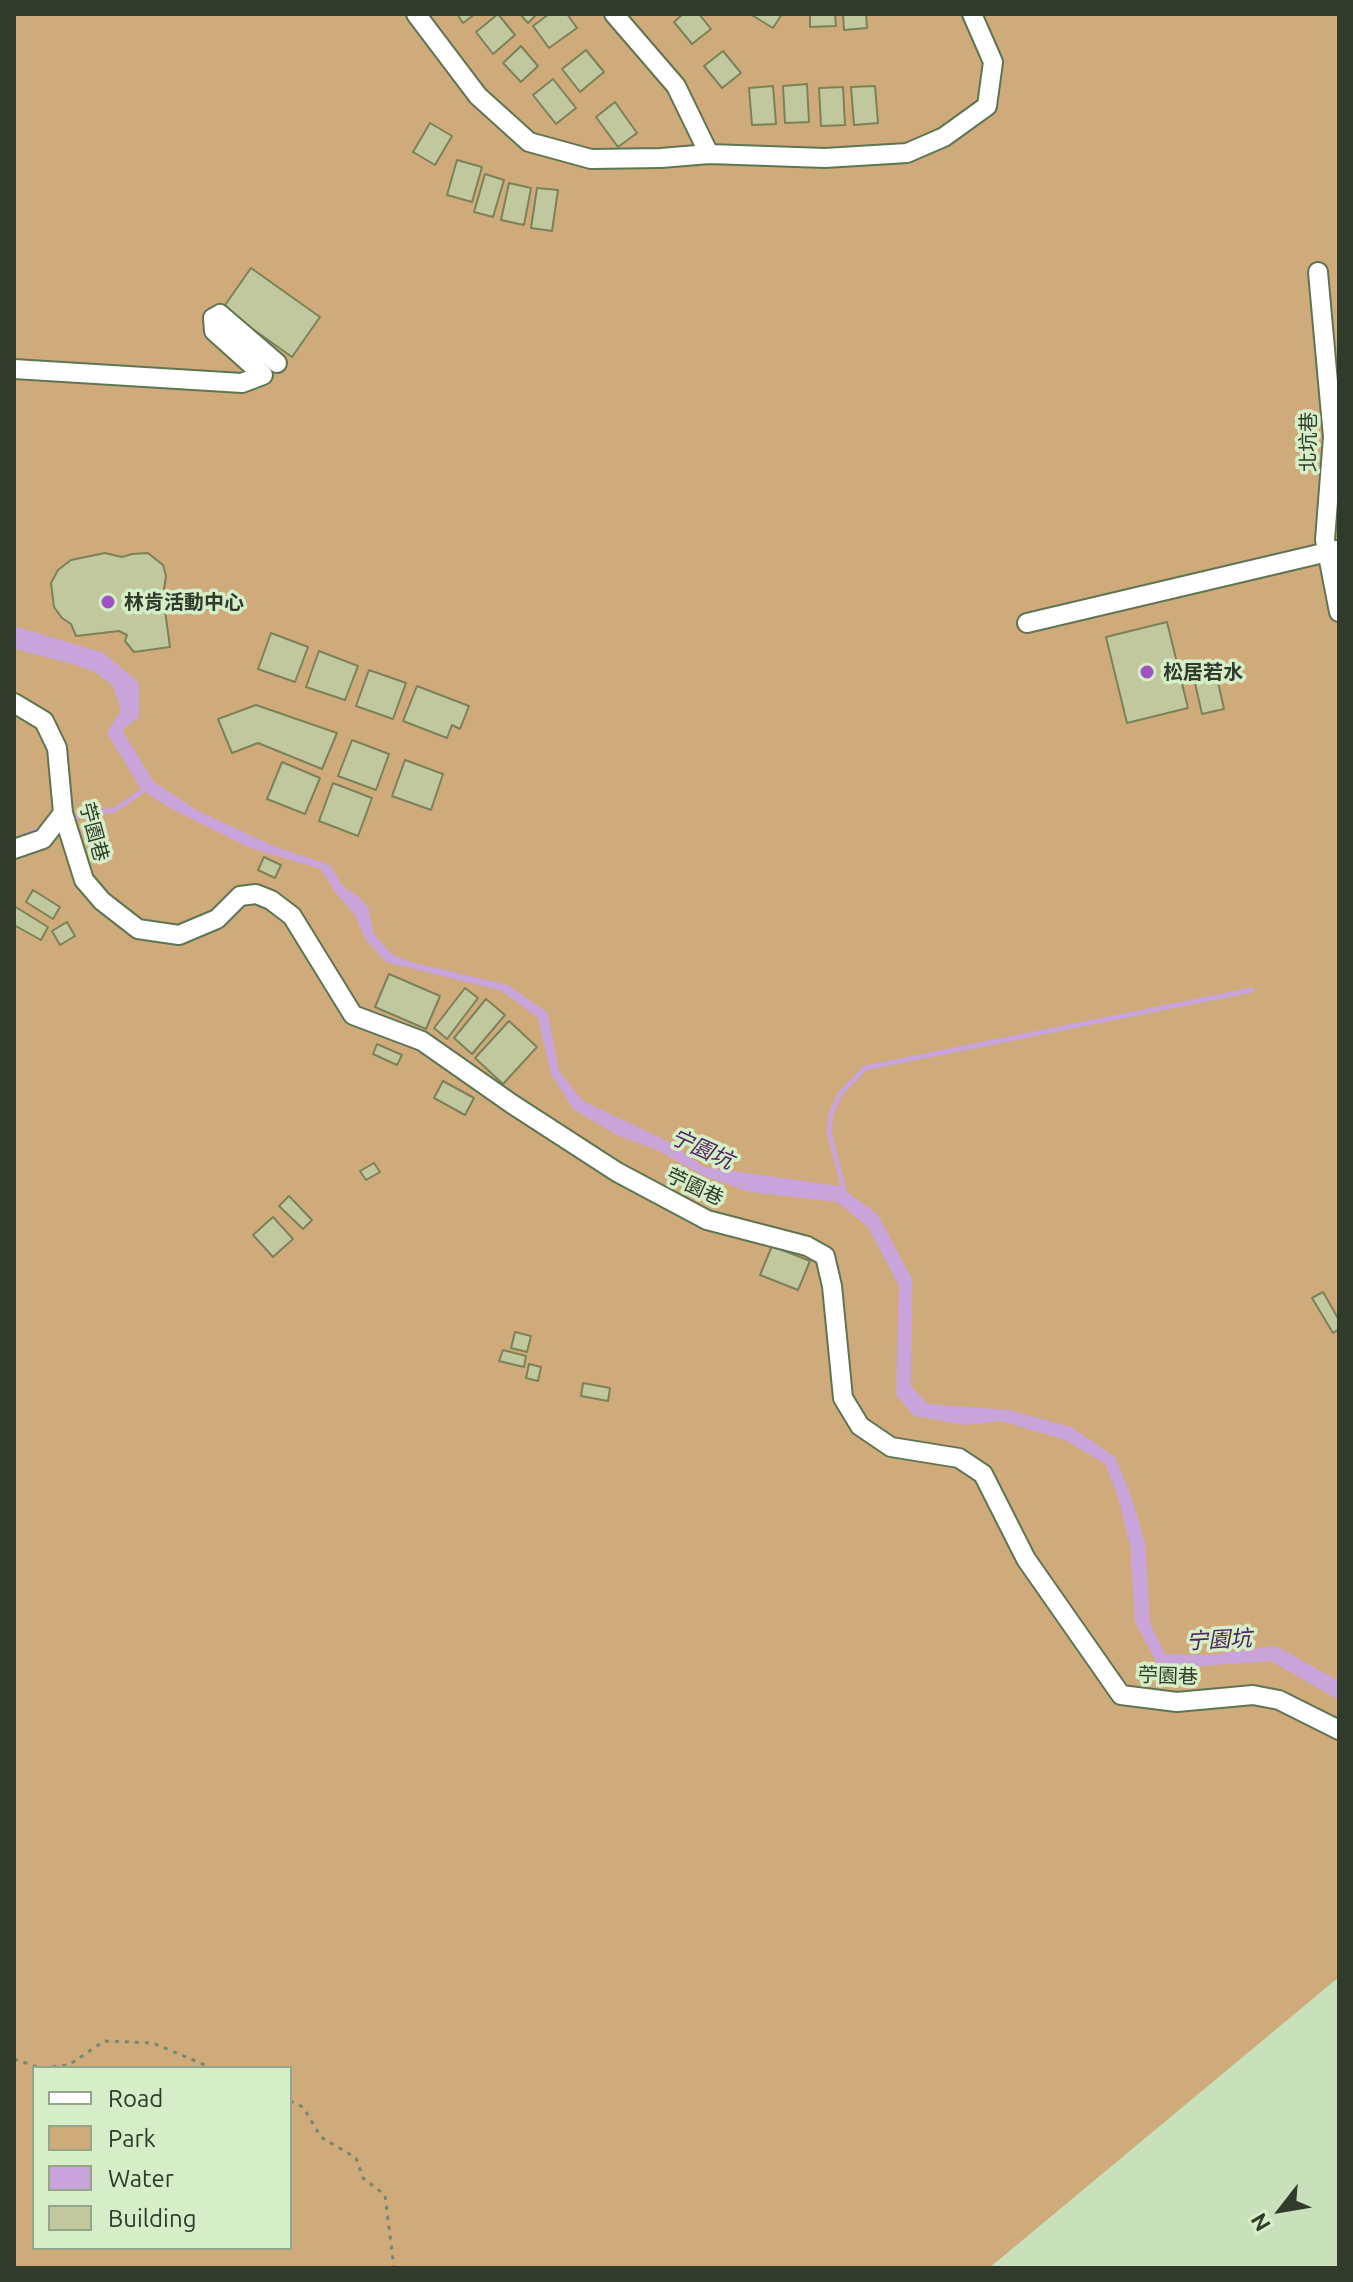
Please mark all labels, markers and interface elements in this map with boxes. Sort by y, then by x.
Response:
street label: 北坑巷 [1296,412,1320,472]
place label: 林肯活動中心 [124,590,244,614]
marker: 林肯活動中心 [99,593,117,611]
place label: 松居若水 [1163,660,1243,684]
marker: 松居若水 [1138,663,1156,681]
street label: 苧園巷 [75,800,113,864]
water label: 宁園坑 [666,1124,738,1174]
street label: 苧園巷 [663,1163,727,1211]
water label: 宁園坑 [1185,1625,1253,1655]
street label: 苧園巷 [1138,1663,1198,1689]
legend [32,2066,292,2250]
text: Road [108,2085,163,2112]
text: Park [108,2125,156,2152]
text: Water [108,2165,174,2192]
north arrow [1241,2170,1321,2250]
text: Building [108,2205,196,2232]
text: N [1245,2209,1275,2236]

